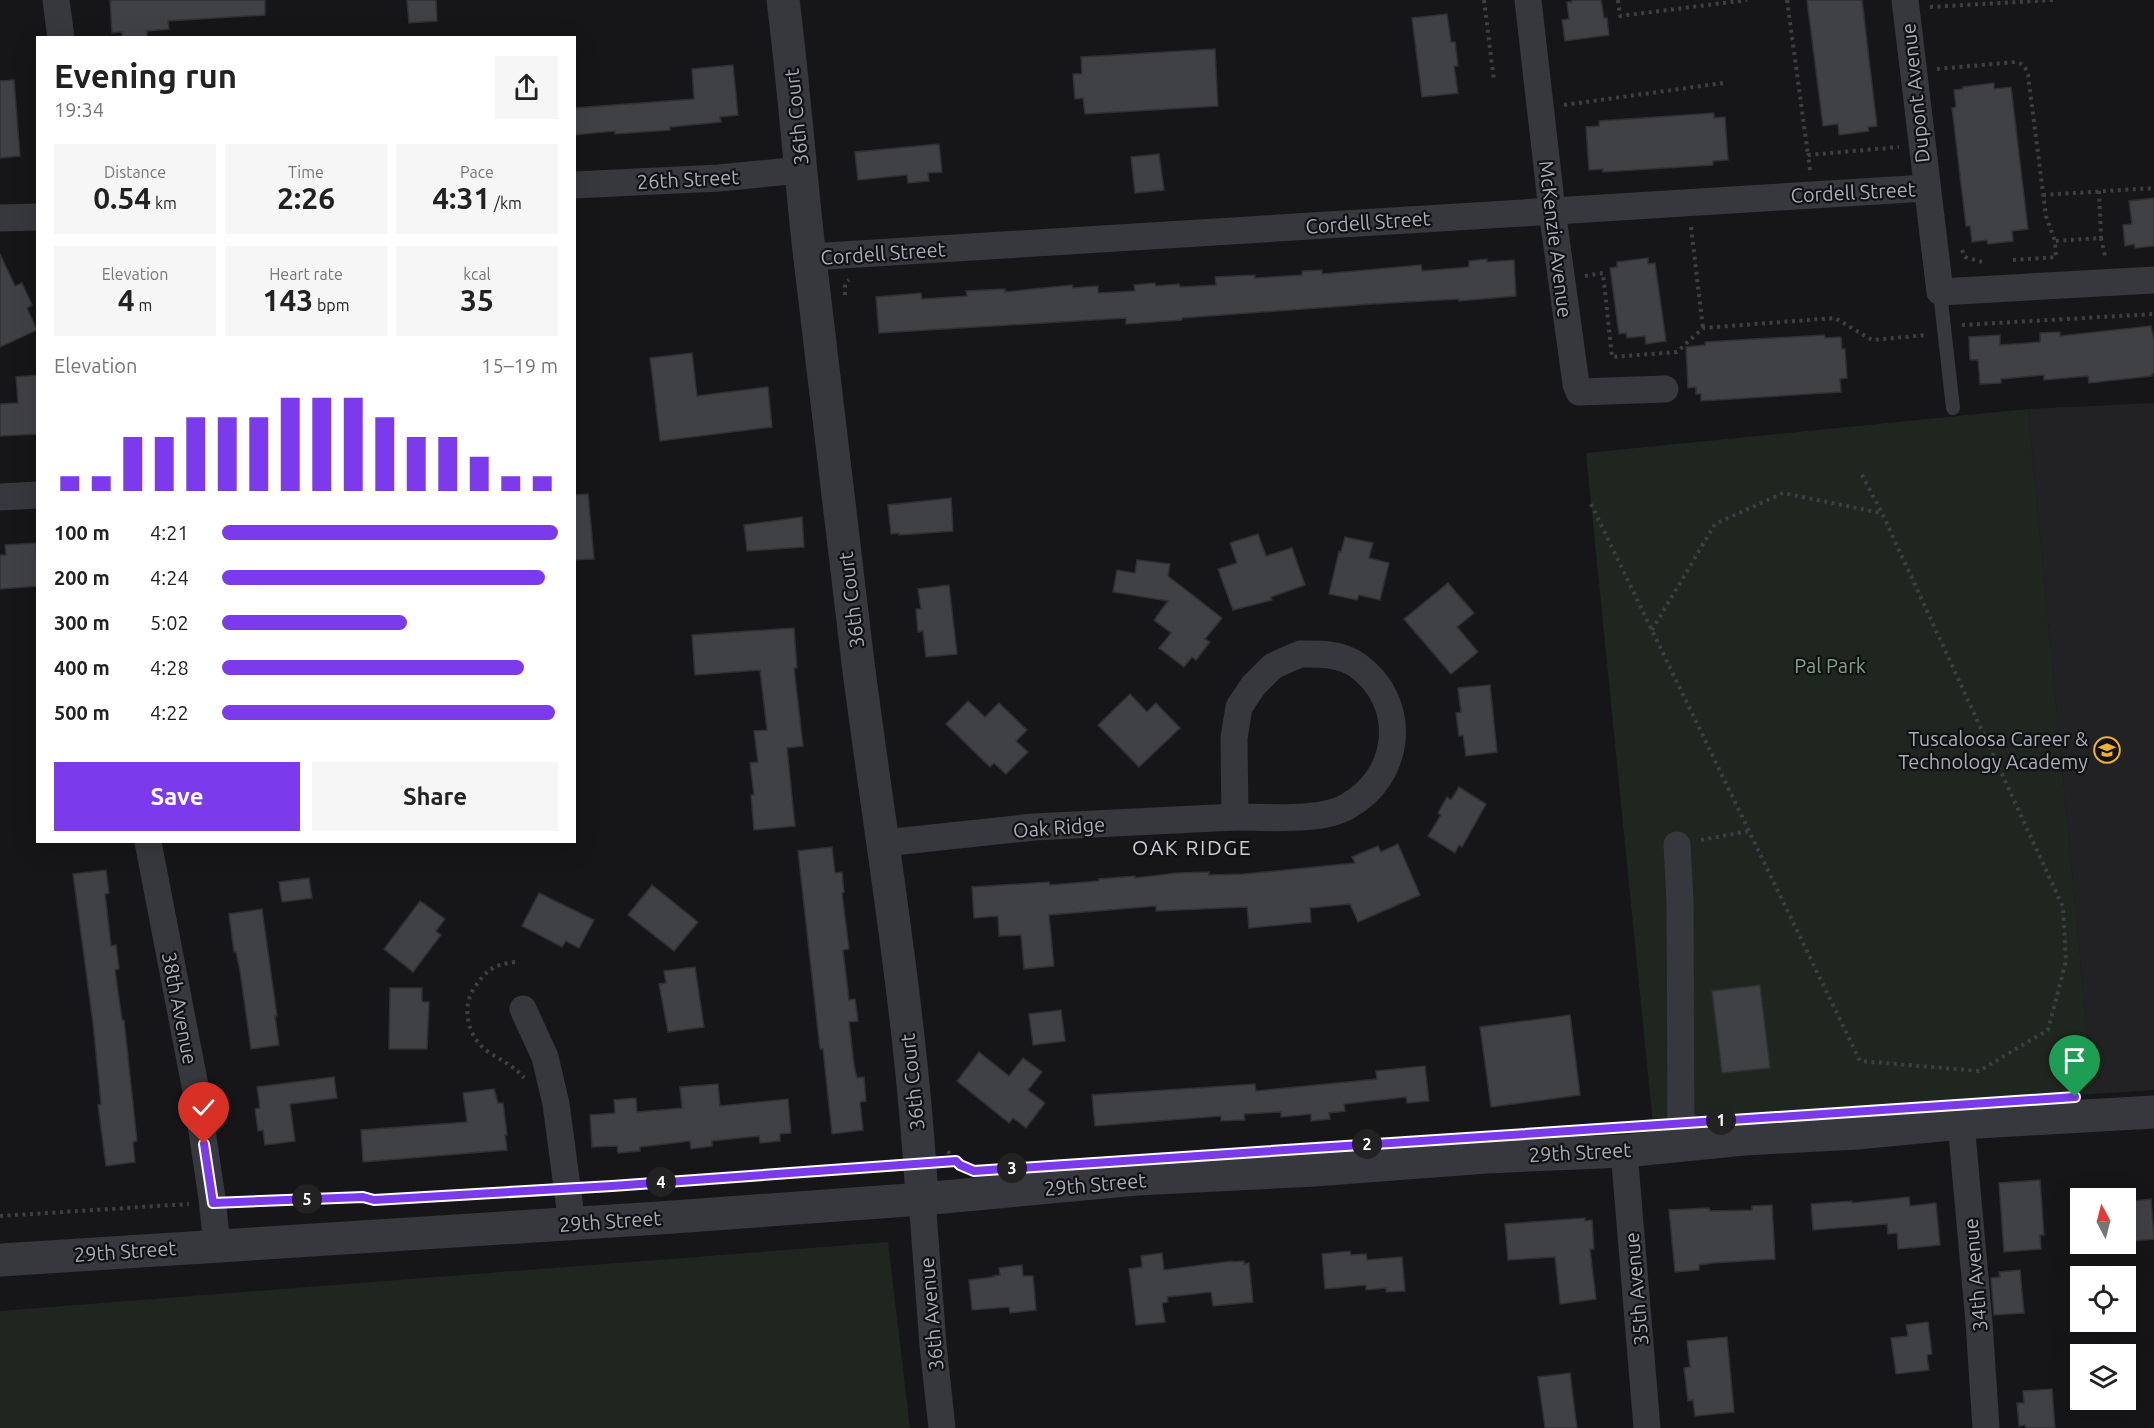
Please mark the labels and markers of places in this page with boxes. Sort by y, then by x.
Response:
place label: Tuscaloosa Career & Technology Academy [1898,727,2088,773]
school or university icon: Tuscaloosa Career & Technology Academy [2092,735,2122,765]
pin [2049,1035,2100,1097]
pin [178,1082,229,1144]
pin: 1 [1706,1105,1736,1135]
pin: 2 [1352,1129,1382,1159]
pin: 3 [997,1153,1027,1183]
pin: 4 [646,1167,676,1197]
pin: 5 [292,1184,322,1214]

